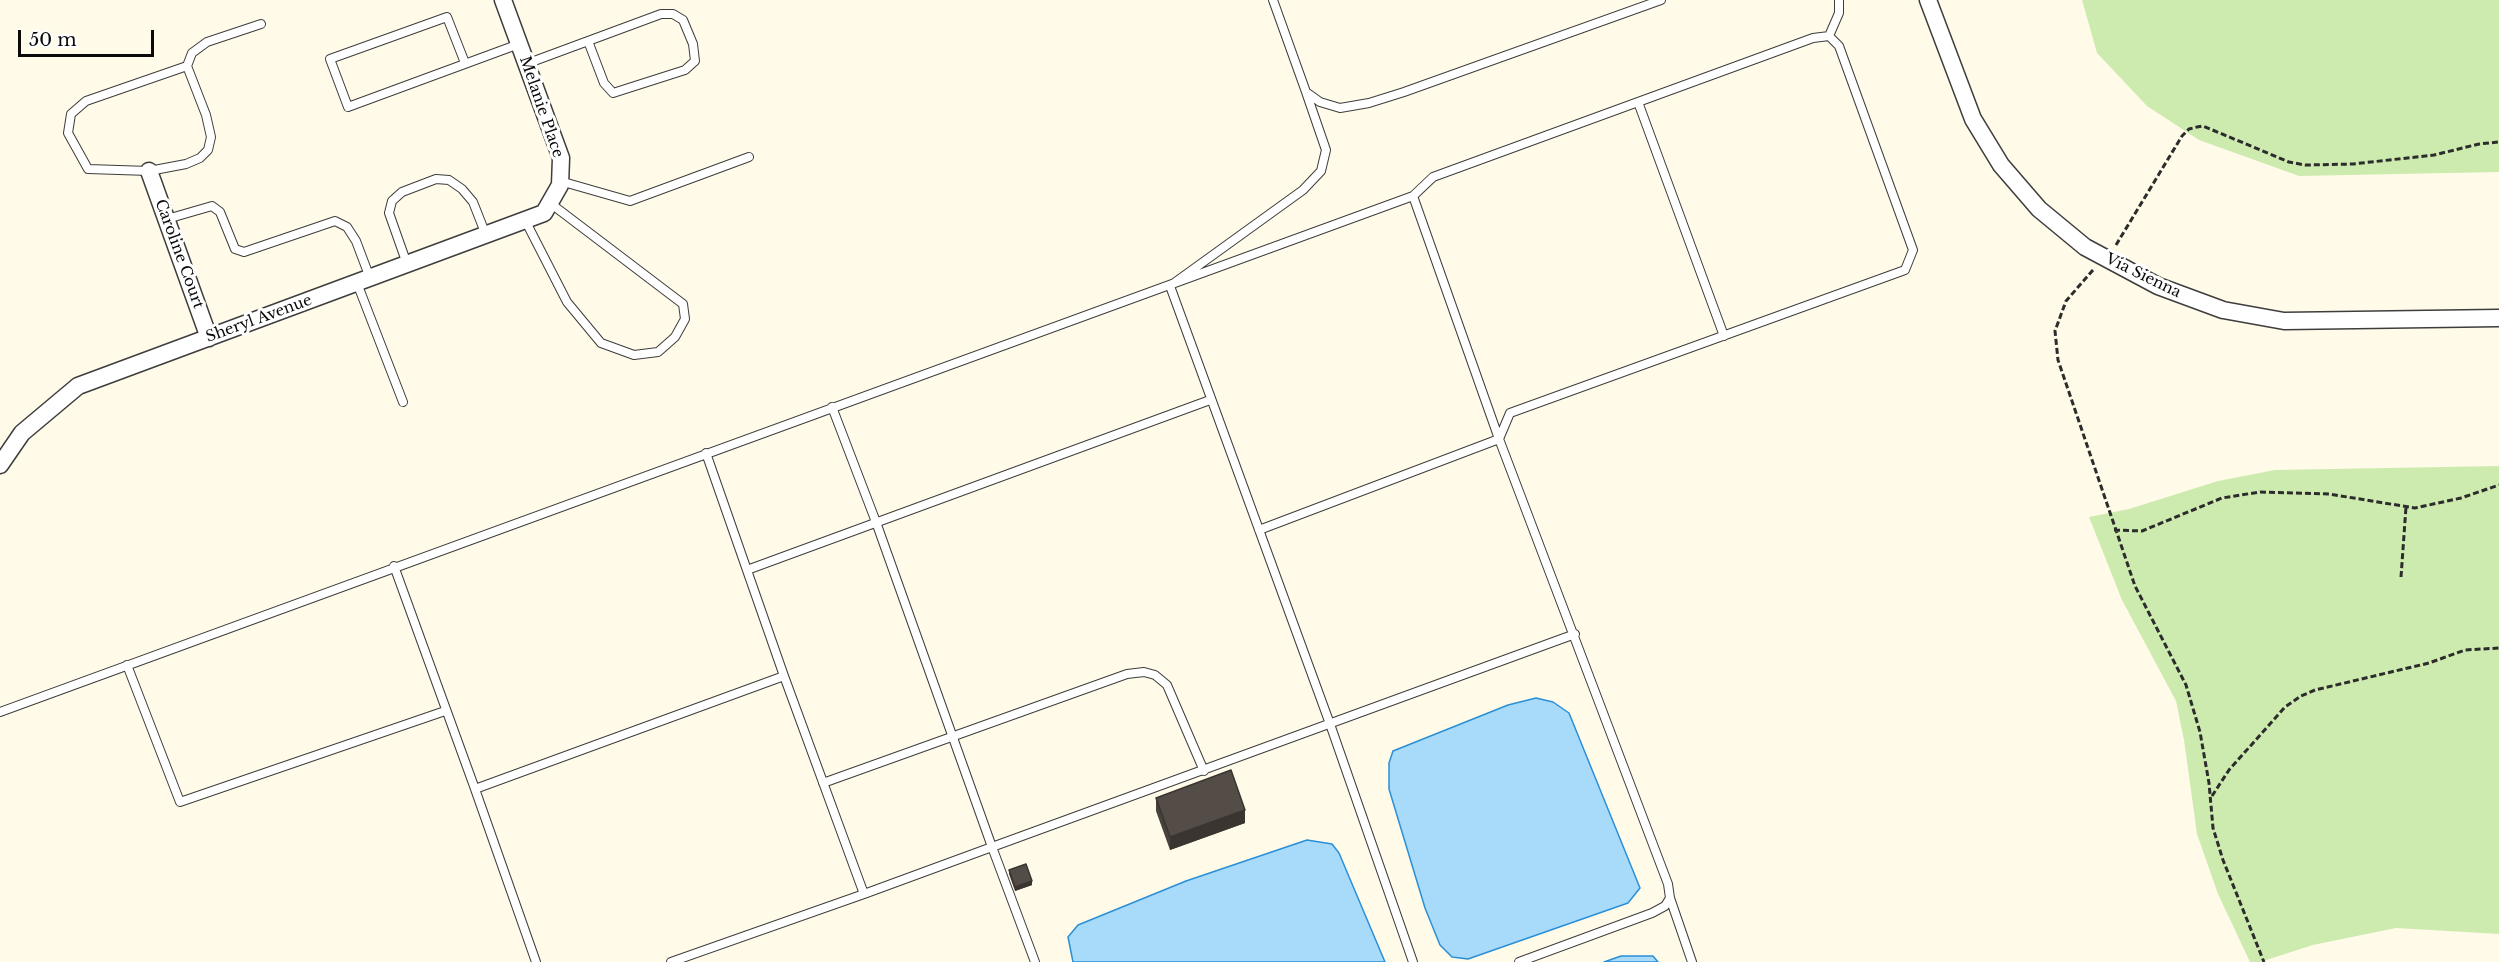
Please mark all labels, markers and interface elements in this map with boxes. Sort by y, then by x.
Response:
scale bar [21,18,158,56]
text: 50 m [29,29,77,51]
street label: Melanie Place [515,54,567,160]
street label: Caroline Court [151,197,207,311]
street label: Via Sienna [2102,250,2184,302]
street label: Sheryl Avenue [204,291,314,347]

